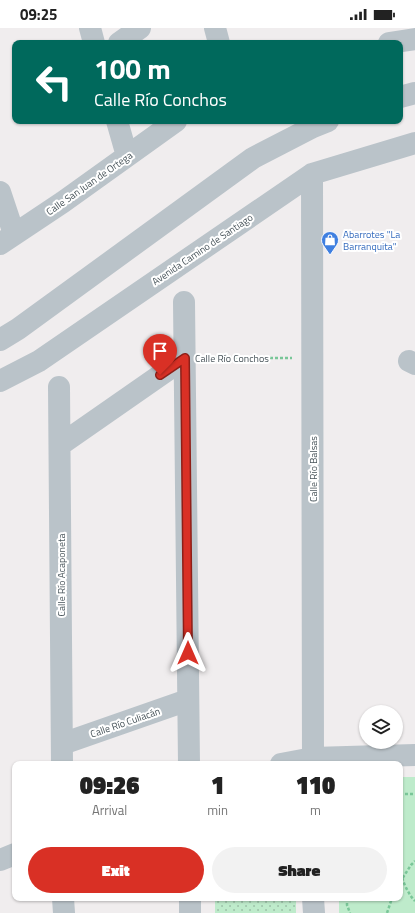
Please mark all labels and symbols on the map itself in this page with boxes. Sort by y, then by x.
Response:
street label: Calle San Juan de Ortega [43,148,136,219]
street label: Avenida Camino de Santiago [149,210,256,289]
place label: Abarrotes "La Barranquita" [343,227,400,254]
shop icon: Abarrotes "La Barranquita" [320,230,340,255]
pin [143,334,177,375]
street label: Calle Río Conchos [195,351,269,366]
street label: Calle Río Balsas [306,436,321,502]
street label: Calle Río Acaponeta [54,534,69,616]
position arrow [167,632,209,674]
street label: Calle Río Culiacán [88,703,162,741]

